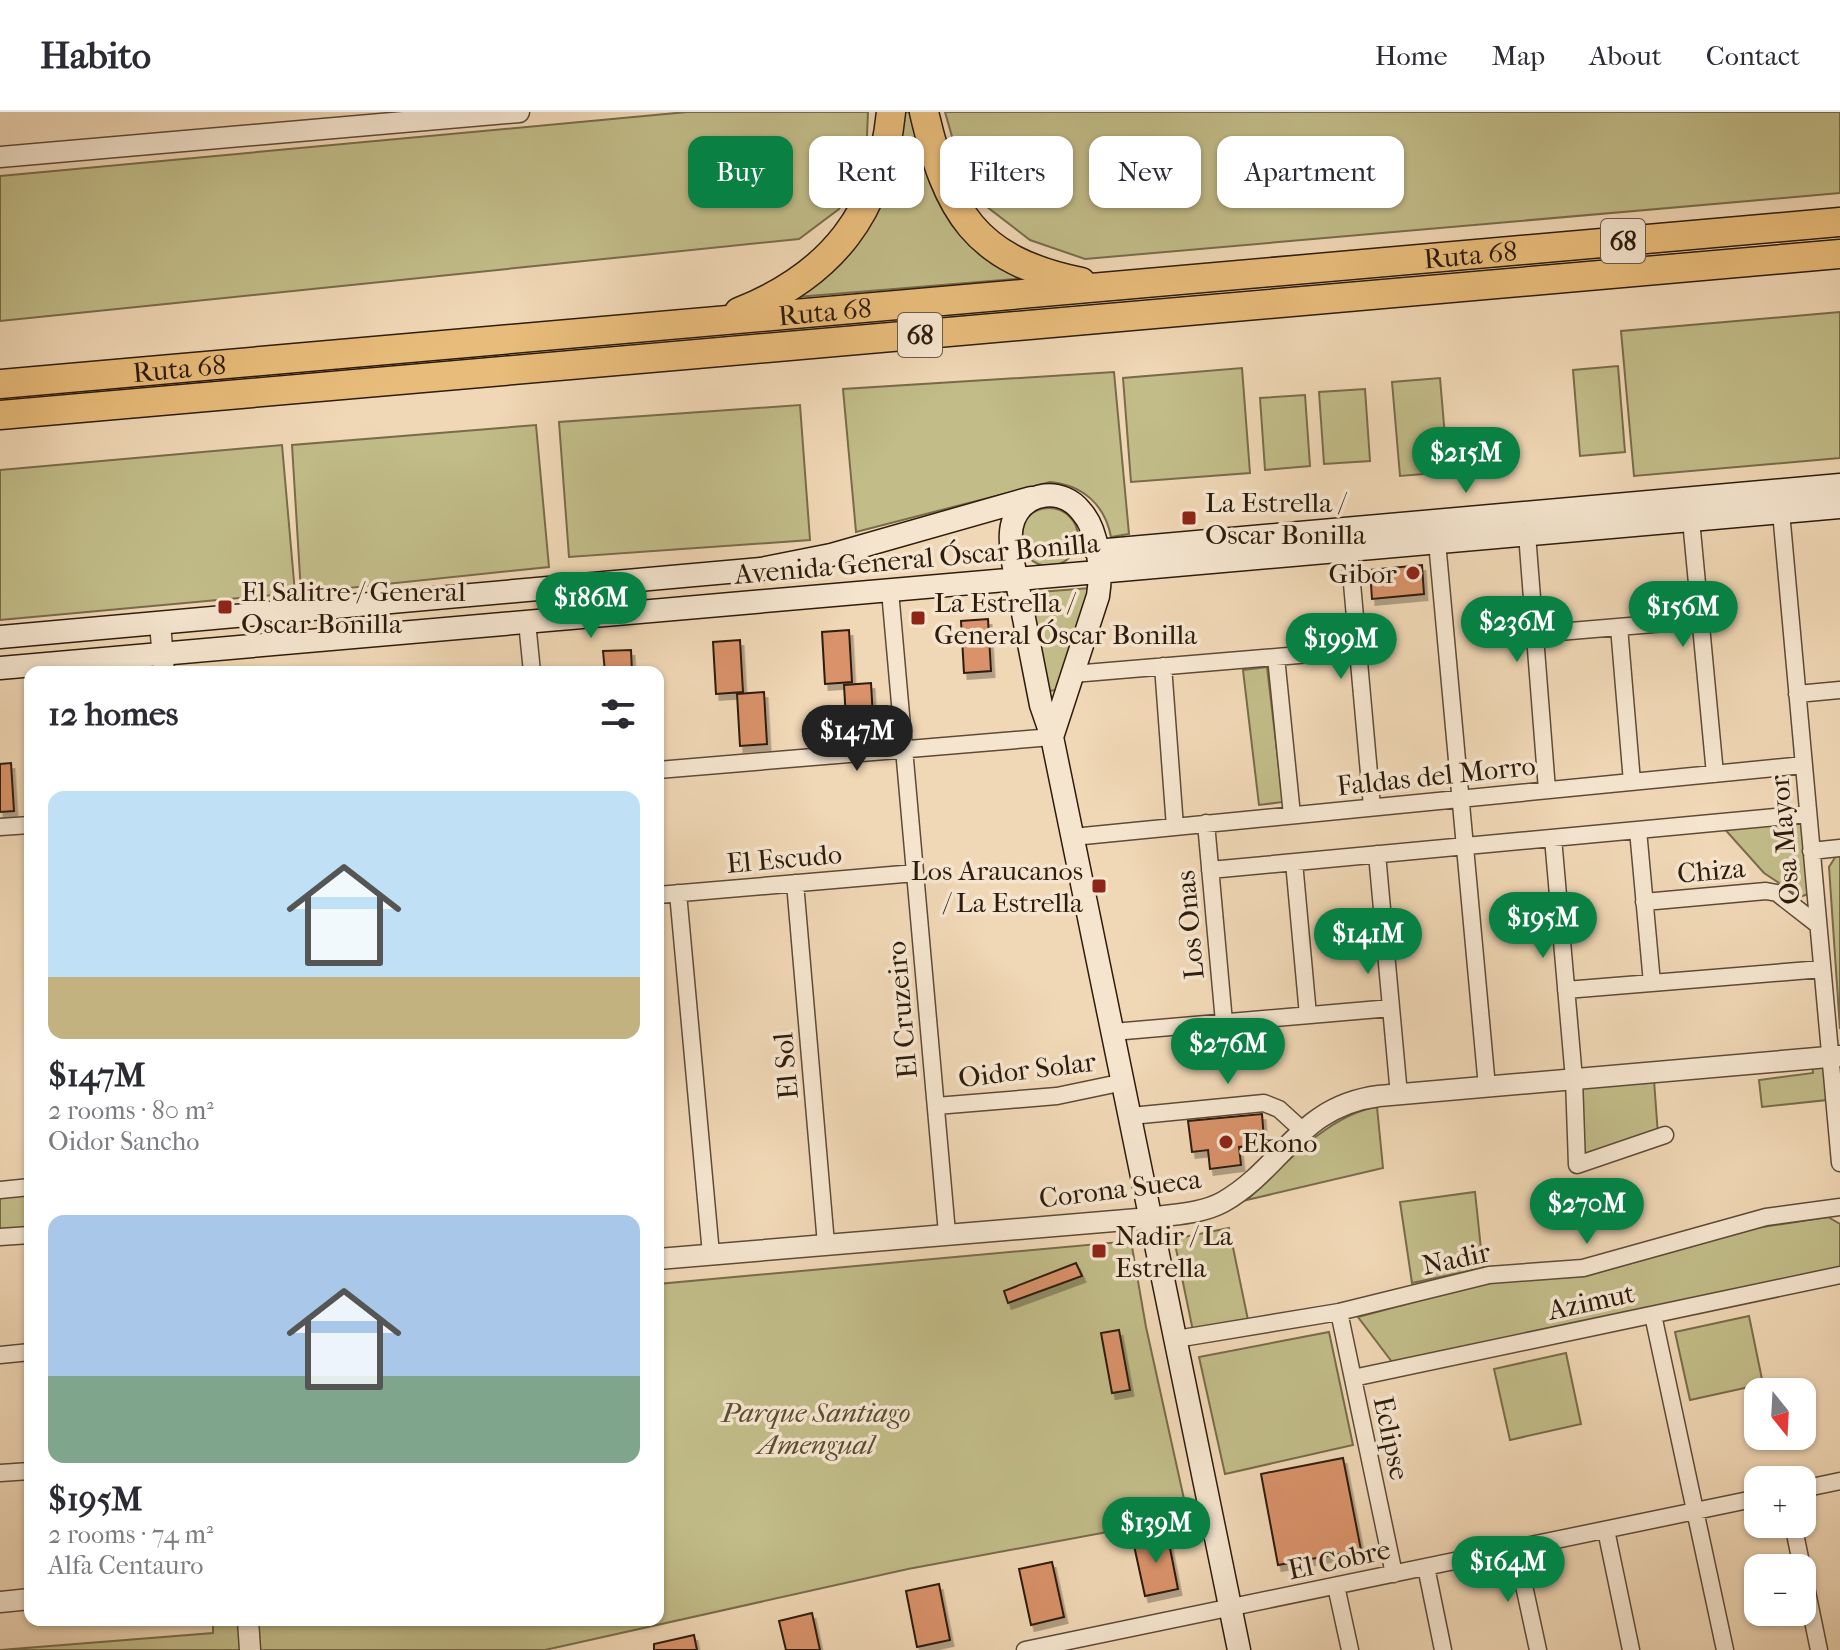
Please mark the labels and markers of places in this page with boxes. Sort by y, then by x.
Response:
pin: $215M [1410,427,1522,495]
place label: La Estrella / Oscar Bonilla [1205,486,1367,551]
marker: La Estrella / Oscar Bonilla [1180,509,1198,527]
place label: Gibor [1329,557,1397,590]
marker: Gibor [1404,564,1422,582]
pin: $186M [535,572,647,640]
place label: El Salitre / General Oscar Bonilla [241,575,466,640]
pin: $156M [1627,581,1739,649]
place label: La Estrella / General Óscar Bonilla [934,586,1198,651]
pin: $236M [1461,596,1573,664]
marker: El Salitre / General Oscar Bonilla [216,598,234,616]
marker: La Estrella / General Óscar Bonilla [909,609,927,627]
pin: $199M [1285,613,1397,681]
pin: $147M [801,705,913,773]
place label: Los Araucanos / La Estrella [911,854,1084,919]
marker: Los Araucanos / La Estrella [1090,877,1108,895]
pin: $195M [1487,892,1599,960]
pin: $141M [1312,908,1424,976]
pin: $276M [1172,1018,1284,1086]
place label: Ekono [1242,1126,1317,1159]
marker: Ekono [1217,1133,1235,1151]
pin: $270M [1531,1178,1643,1246]
place label: Nadir / La Estrella [1115,1219,1234,1284]
marker: Nadir / La Estrella [1090,1242,1108,1260]
pin: $139M [1100,1497,1212,1565]
pin: $164M [1452,1536,1564,1604]

